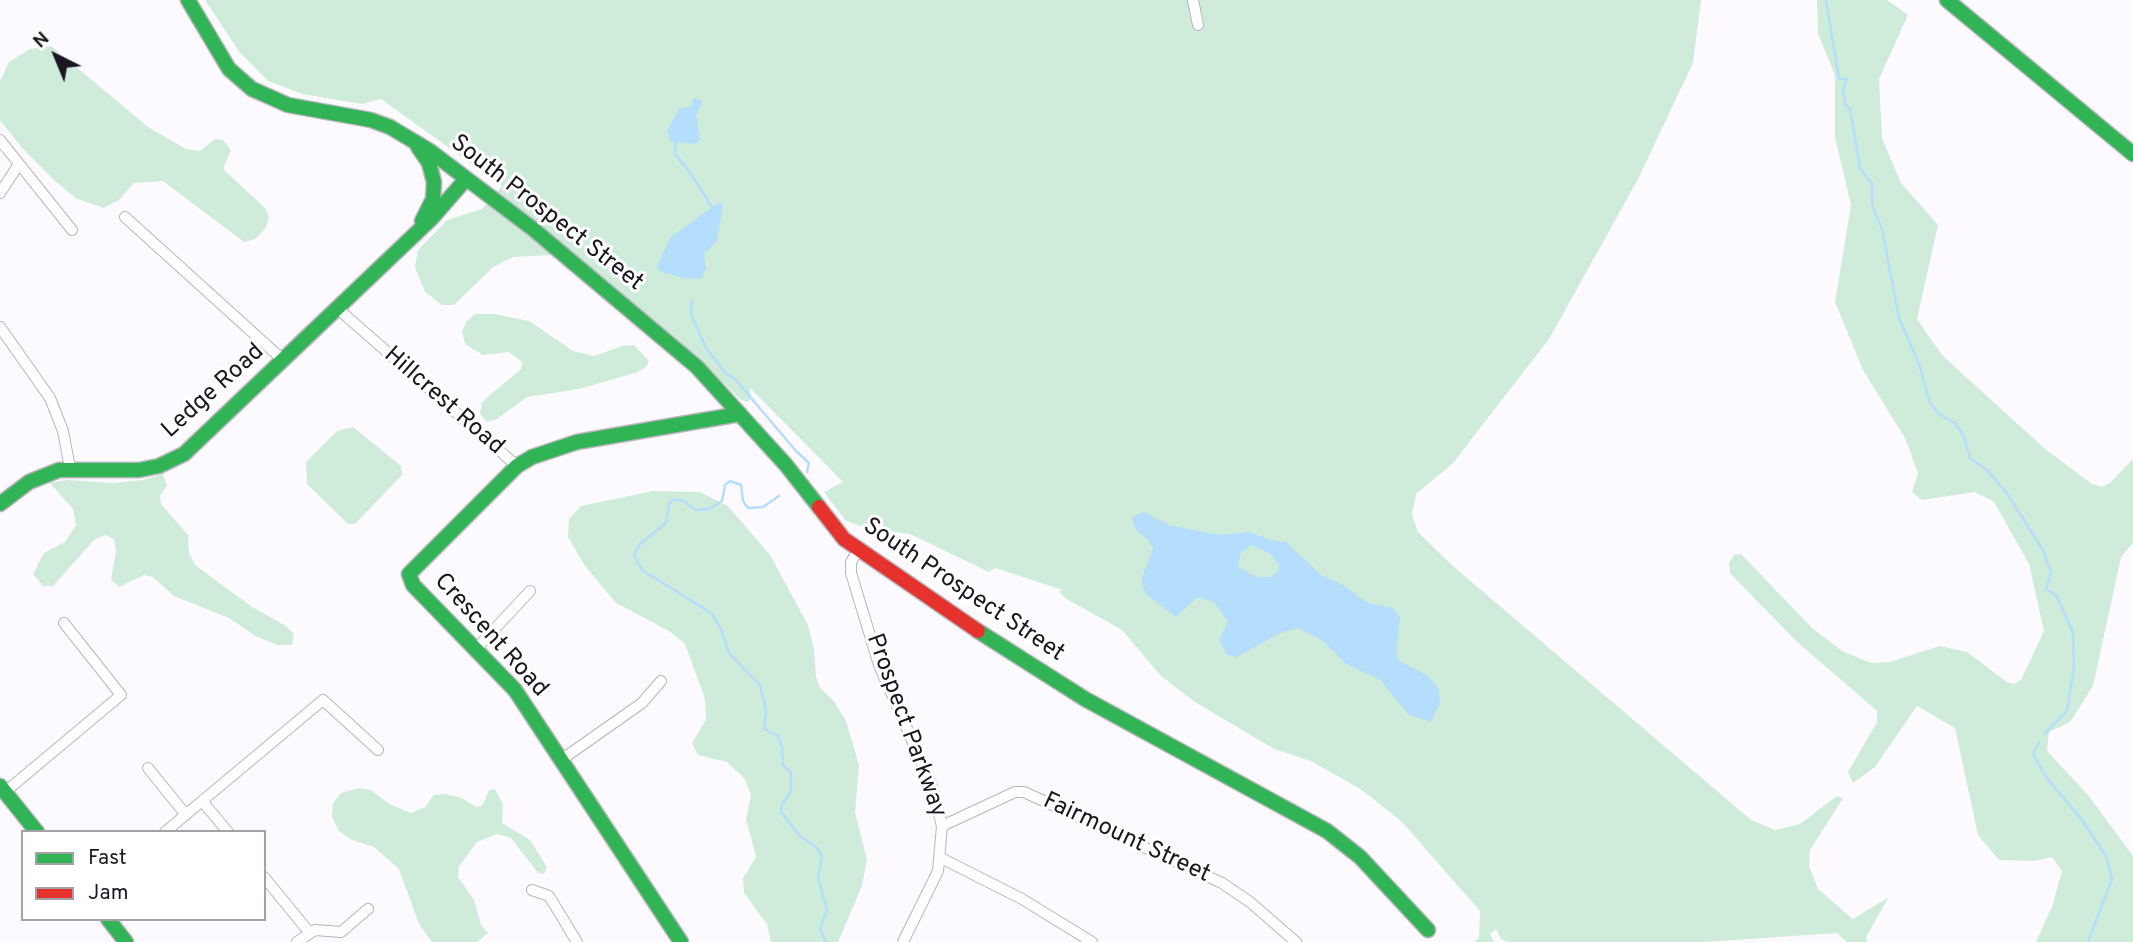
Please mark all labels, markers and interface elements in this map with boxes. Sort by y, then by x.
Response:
north arrow [21,21,91,91]
text: N [29,27,55,54]
street label: South Prospect Street [444,130,648,298]
street label: Ledge Road [157,339,271,445]
street label: Hillcrest Road [377,342,509,462]
street label: South Prospect Street [857,513,1069,669]
street label: Crescent Road [427,568,553,704]
street label: Prospect Parkway [858,630,952,822]
street label: Fairmount Street [1038,788,1214,890]
legend [21,830,266,921]
text: Fast [88,845,127,872]
text: Jam [88,880,129,907]

